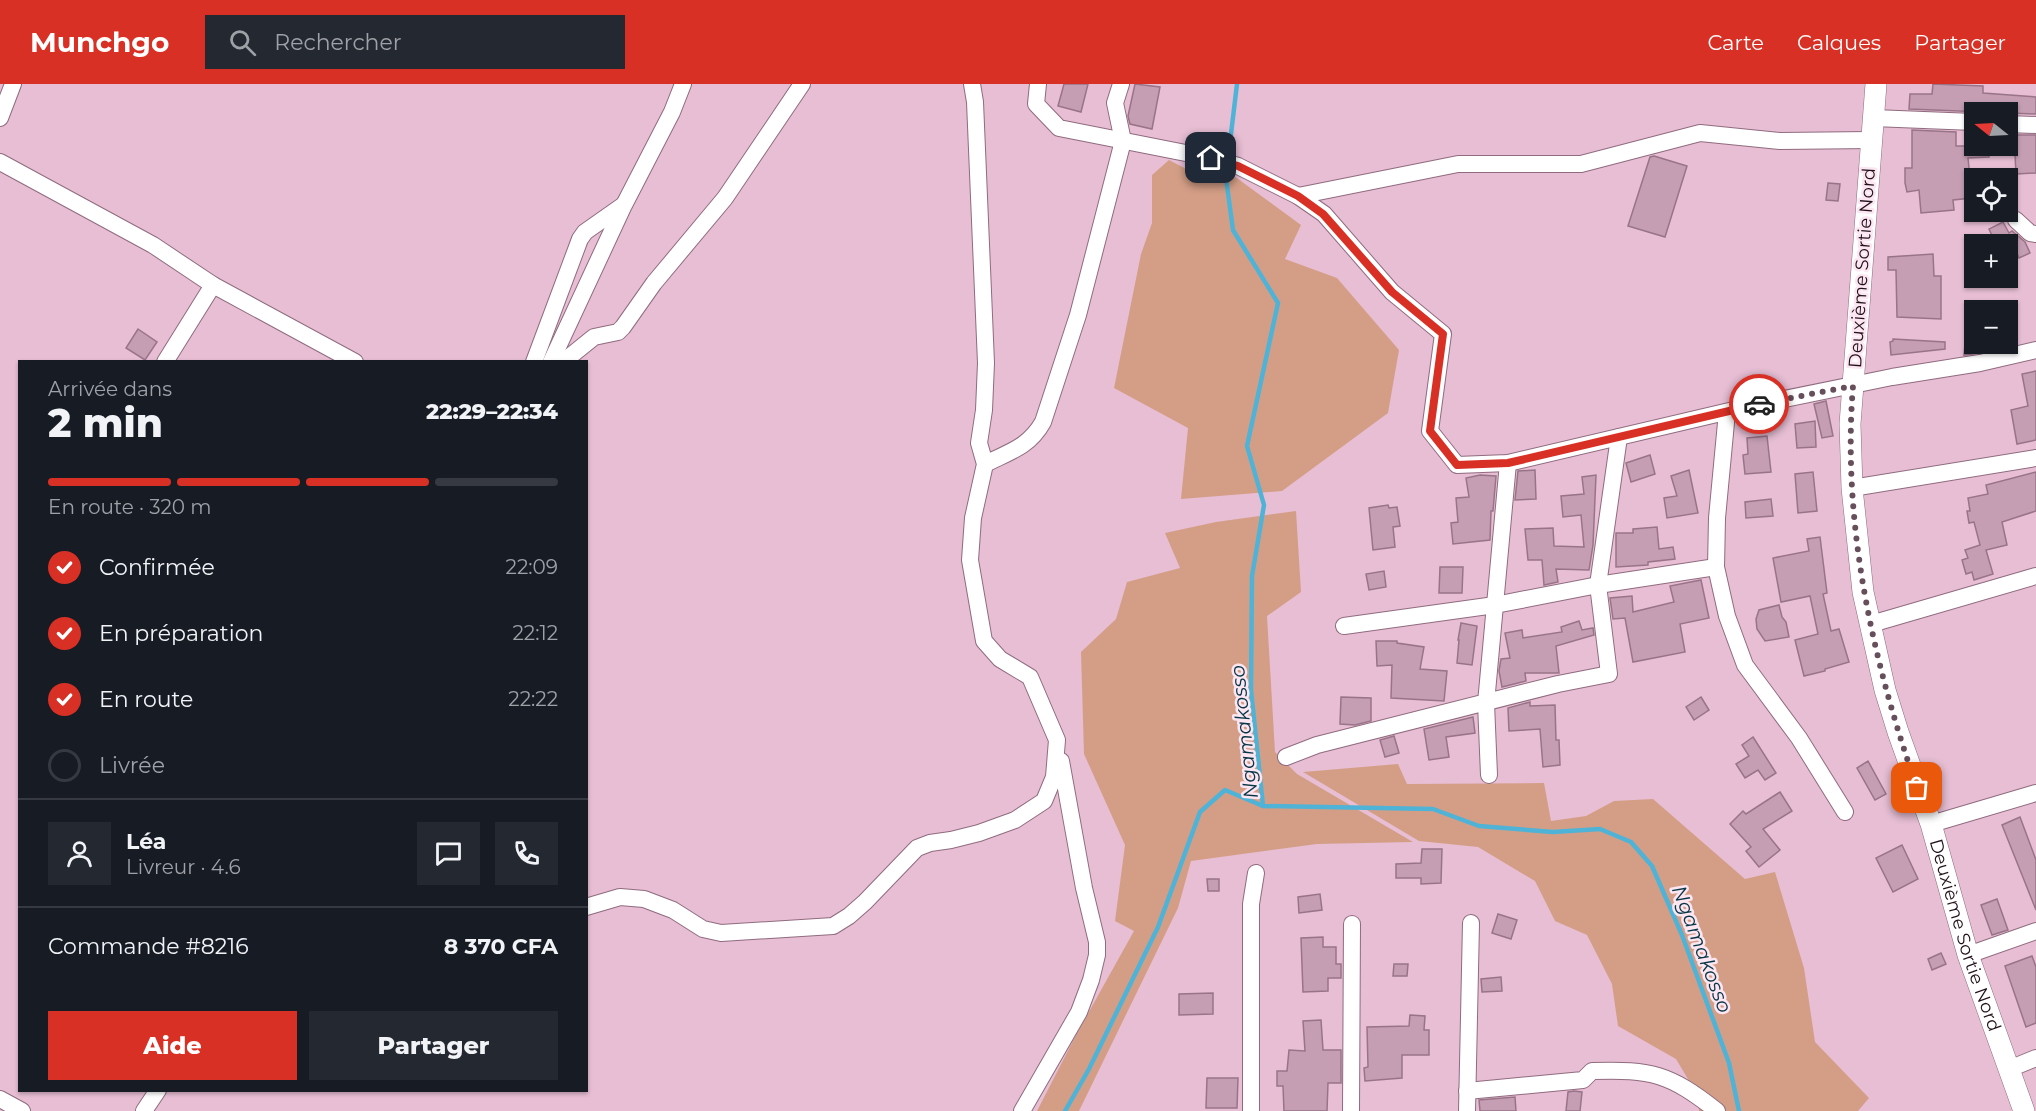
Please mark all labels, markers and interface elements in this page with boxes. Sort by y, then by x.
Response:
search box [205,15,625,69]
text: Munchgo [30,25,169,59]
icon: search [226,26,259,59]
text: Rechercher [274,29,402,56]
text: Carte [1707,30,1764,55]
text: Calques [1797,30,1881,55]
text: Partager [1914,30,2006,55]
north arrow [1964,102,2018,156]
map controls [1964,102,2018,354]
pin [1185,132,1236,183]
icon: home [1194,141,1227,174]
street label: Deuxième Sortie Nord [1844,167,1880,369]
button: locate [1964,168,2018,222]
button: + [1964,234,2018,288]
button: − [1964,300,2018,354]
courier [1729,374,1789,434]
text: Arrivée dans [48,377,172,401]
icon: car [1743,388,1776,421]
text: 22:29–22:34 [426,398,558,425]
text: 2 min [48,399,163,447]
text: En route · 320 m [48,495,211,519]
icon: check [48,551,81,584]
text: Confirmée [99,554,215,581]
text: 22:09 [506,555,558,579]
icon: check [48,617,81,650]
text: En préparation [99,620,263,647]
text: 22:12 [512,621,558,645]
water label: Ngamakosso [1225,664,1263,800]
icon: check [48,683,81,716]
text: En route [99,686,193,713]
text: 22:22 [508,687,558,711]
text: Livrée [99,752,165,779]
pin [1891,762,1942,813]
icon: bag [1900,771,1933,804]
button: person [48,822,111,885]
button: chat [417,822,480,885]
button: phone [495,822,558,885]
text: Léa [126,828,166,855]
street label: Deuxième Sortie Nord [1925,836,2006,1034]
text: Livreur · 4.6 [126,855,241,879]
water label: Ngamakosso [1667,882,1737,1016]
text: Commande #8216 [48,933,249,960]
text: 8 370 CFA [444,933,558,960]
button: Aide [48,1011,297,1080]
button: Partager [309,1011,558,1080]

